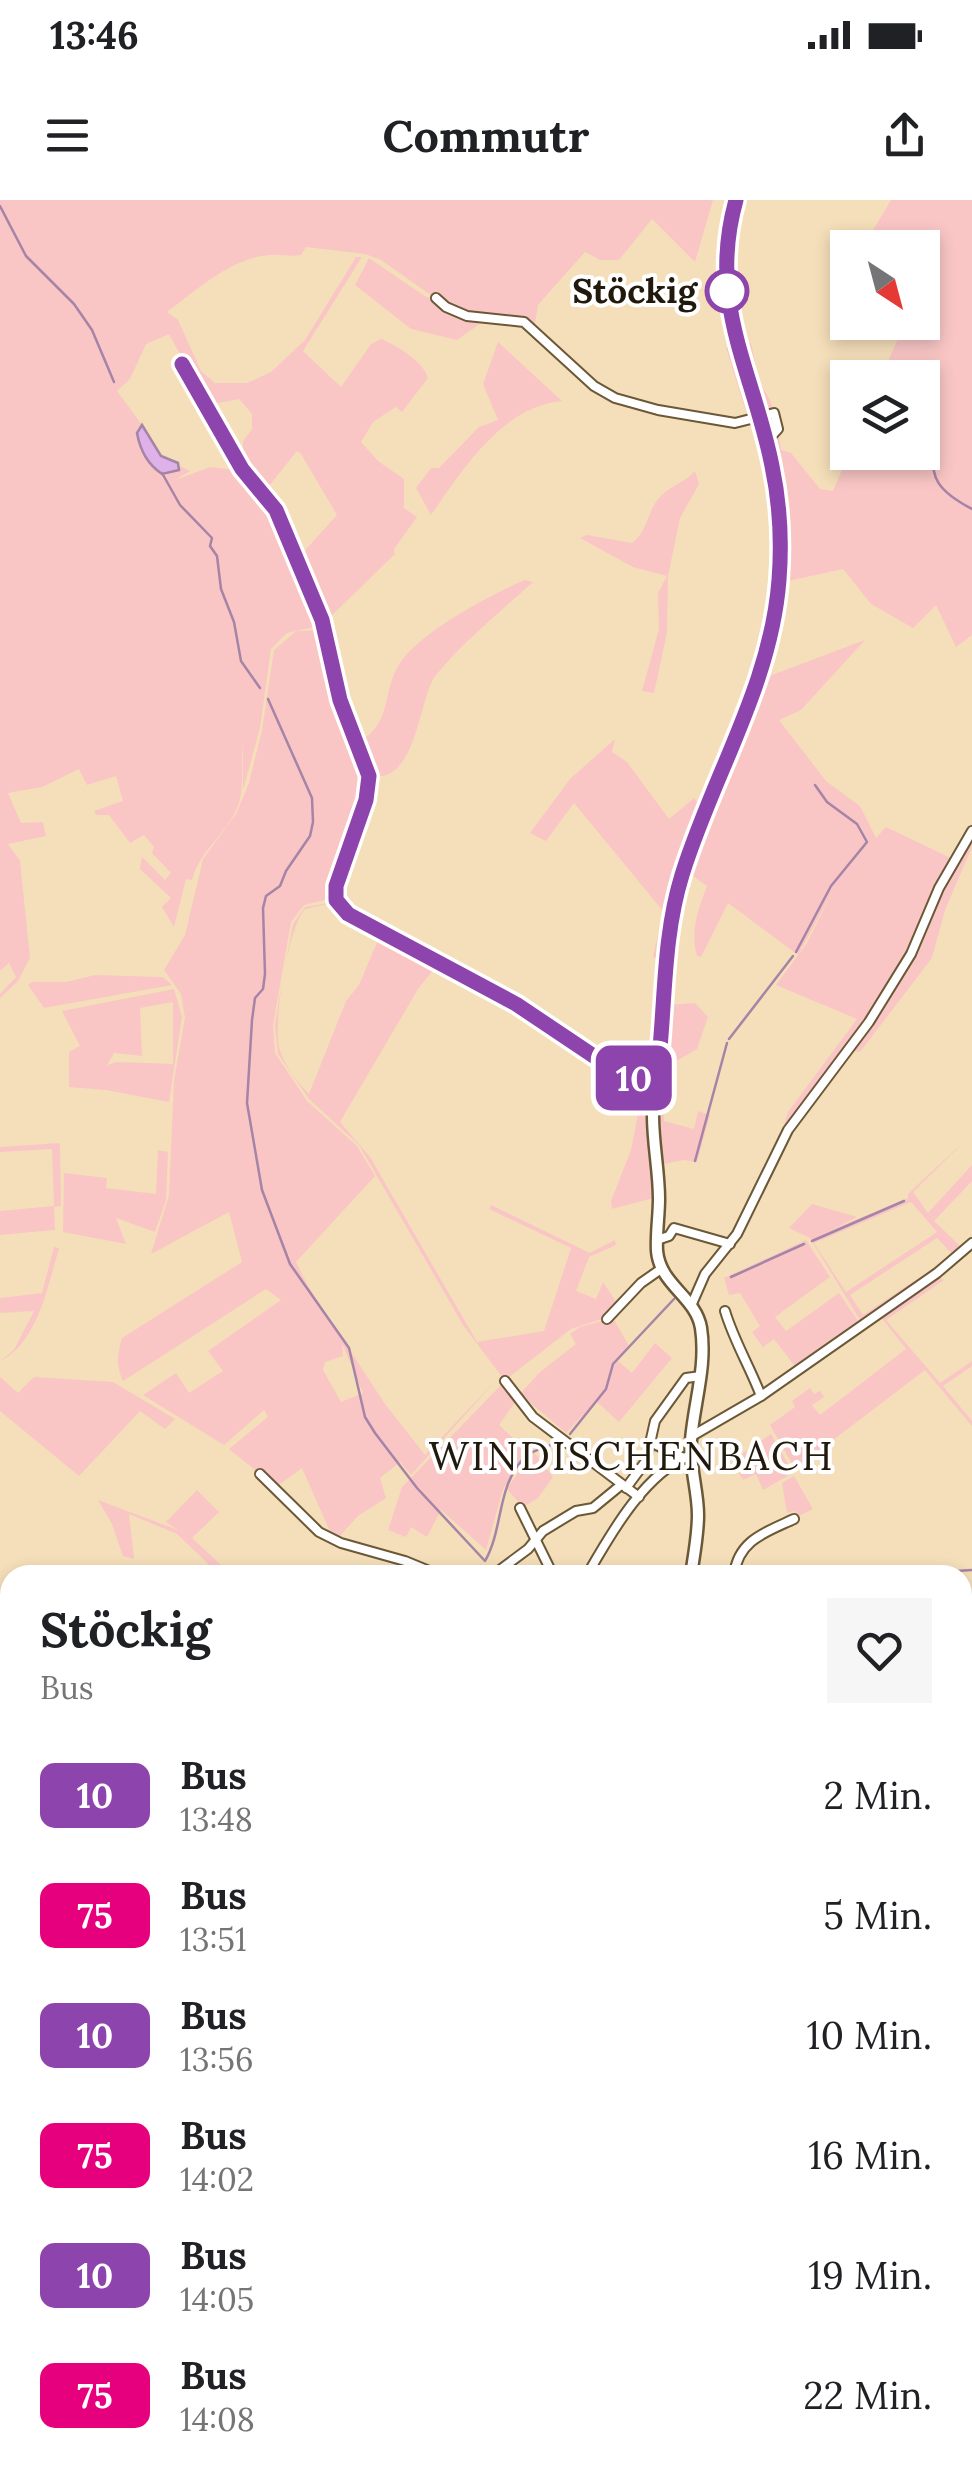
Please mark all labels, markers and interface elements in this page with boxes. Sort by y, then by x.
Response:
text: 13:46 [50,11,139,59]
text: Commutr [383,107,589,164]
icon: menu [40,108,95,163]
icon: share [877,108,932,163]
north arrow [830,230,940,340]
map controls [830,230,940,470]
place label: Stöckig [572,268,699,313]
marker: Stöckig [706,270,748,312]
button: layers [830,360,940,470]
line badge: 10 [589,1046,679,1110]
text: 10 [616,1056,652,1101]
district label: WINDISCHENBACH [429,1430,835,1481]
button: heart [827,1598,932,1703]
text: Stöckig [40,1599,211,1660]
text: Bus [40,1667,94,1708]
text: Bus [180,1751,247,1799]
text: 2 Min. [824,1771,932,1819]
text: 10 [77,1773,113,1818]
text: 13:48 [180,1799,253,1840]
text: Bus [180,1871,247,1919]
text: 5 Min. [823,1891,932,1939]
text: 75 [77,1893,113,1938]
text: 13:51 [180,1919,247,1960]
text: Bus [180,1991,247,2039]
text: 10 Min. [807,2011,932,2059]
text: 10 [77,2013,113,2058]
text: 13:56 [180,2039,253,2080]
text: Bus [180,2111,247,2159]
text: 16 Min. [808,2131,932,2179]
text: 75 [77,2133,113,2178]
text: 14:02 [180,2159,254,2200]
text: Bus [180,2231,247,2279]
text: 19 Min. [808,2251,932,2299]
text: 10 [77,2253,113,2298]
text: 14:05 [180,2279,254,2320]
text: Bus [180,2351,247,2399]
text: 22 Min. [803,2371,932,2419]
text: 75 [77,2373,113,2418]
text: 14:08 [180,2399,255,2440]

